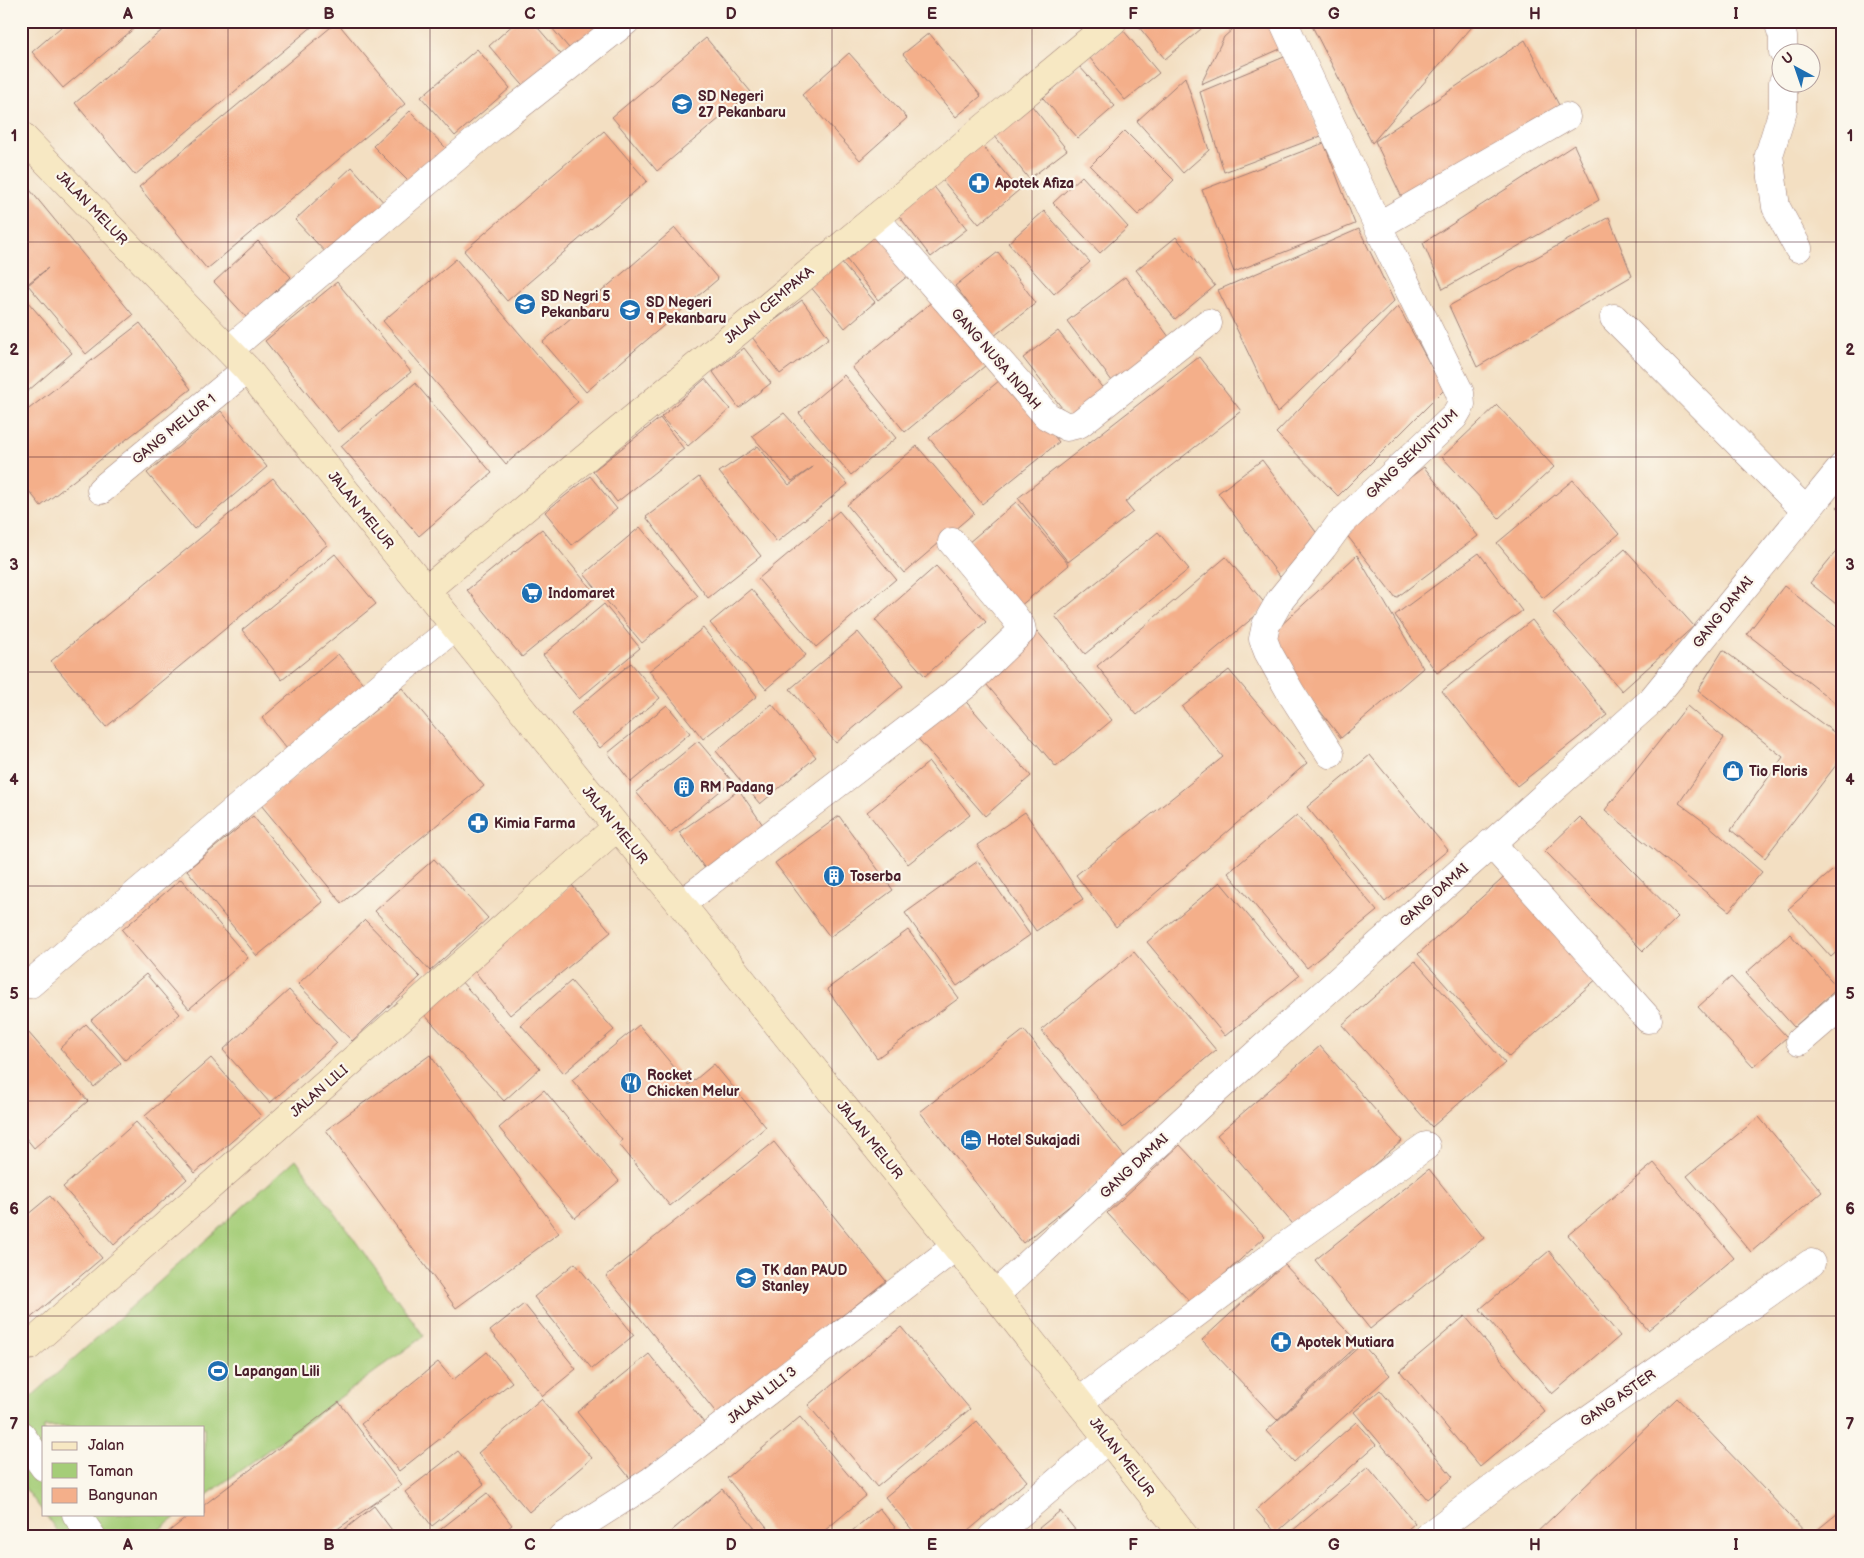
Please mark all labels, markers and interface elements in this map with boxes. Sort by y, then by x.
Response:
text: A [122,5,133,24]
text: B [323,5,335,24]
text: C [524,5,536,24]
text: D [725,5,737,24]
text: E [927,5,937,24]
text: F [1128,5,1138,24]
text: G [1328,5,1340,24]
text: H [1529,5,1541,24]
text: I [1733,5,1739,24]
north arrow [1772,42,1822,92]
text: U [1779,49,1797,68]
place label: SD Negeri 27 Pekanbaru [698,88,786,121]
school or university icon: SD Negeri 27 Pekanbaru [670,92,694,116]
text: 1 [11,127,17,146]
text: 1 [1847,127,1853,146]
street label: JALAN MELUR [53,168,131,248]
pharmacy icon: Apotek Afiza [967,171,991,195]
place label: Apotek Afiza [994,175,1074,192]
street label: JALAN CEMPAKA [721,262,817,347]
place label: SD Negri 5 Pekanbaru [541,288,610,321]
school or university icon: SD Negri 5 Pekanbaru [513,292,537,316]
place label: SD Negeri 9 Pekanbaru [646,294,726,327]
school or university icon: SD Negeri 9 Pekanbaru [618,298,642,322]
street label: GANG NUSA INDAH [947,305,1045,413]
text: 2 [9,341,19,360]
text: 2 [1845,341,1855,360]
street label: GANG MELUR 1 [129,390,219,468]
street label: GANG SEKUNTUM [1362,406,1462,502]
street label: JALAN MELUR [324,467,398,553]
text: 3 [9,556,19,575]
text: 3 [1845,556,1855,575]
street label: GANG DAMAI [1689,573,1757,651]
supermarket icon: Indomaret [520,581,544,605]
place label: Indomaret [548,585,615,602]
shop icon: Tio Floris [1721,759,1745,783]
place label: Tio Floris [1749,763,1808,780]
text: 4 [9,771,19,790]
text: 4 [1845,771,1855,790]
building icon: RM Padang [672,775,696,799]
place label: RM Padang [700,779,774,796]
street label: JALAN MELUR [578,782,652,868]
pharmacy icon: Kimia Farma [466,811,490,835]
place label: Kimia Farma [494,815,576,832]
street label: GANG DAMAI [1396,860,1472,930]
building icon: Toserba [822,864,846,888]
place label: Toserba [850,868,901,885]
text: 5 [9,985,19,1004]
text: 5 [1845,985,1855,1004]
street label: JALAN LILI [287,1061,351,1121]
place label: Rocket Chicken Melur [647,1067,740,1100]
restaurant icon: Rocket Chicken Melur [619,1071,643,1095]
street label: JALAN MELUR [833,1097,907,1183]
hotel icon: Hotel Sukajadi [959,1128,983,1152]
street label: GANG DAMAI [1096,1130,1172,1202]
place label: Hotel Sukajadi [987,1132,1080,1149]
text: 6 [9,1200,19,1219]
text: 6 [1845,1200,1855,1219]
place label: TK dan PAUD Stanley [762,1262,848,1295]
school or university icon: TK dan PAUD Stanley [734,1266,758,1290]
pharmacy icon: Apotek Mutiara [1269,1330,1293,1354]
place label: Apotek Mutiara [1296,1334,1394,1351]
sports icon: Lapangan Lili [206,1359,230,1383]
place label: Lapangan Lili [234,1363,320,1380]
street label: JALAN LILI 3 [724,1363,800,1427]
street label: GANG ASTER [1577,1366,1659,1430]
street label: JALAN MELUR [1086,1414,1158,1500]
text: 7 [10,1415,19,1434]
text: 7 [1846,1415,1855,1434]
legend [42,1426,205,1516]
text: Jalan [88,1436,124,1455]
text: Taman [88,1462,133,1481]
text: Bangunan [88,1486,158,1505]
text: A [122,1536,133,1555]
text: B [323,1536,335,1555]
text: C [524,1536,536,1555]
text: D [725,1536,737,1555]
text: E [927,1536,937,1555]
text: F [1128,1536,1138,1555]
text: G [1328,1536,1340,1555]
text: H [1529,1536,1541,1555]
text: I [1733,1536,1739,1555]

